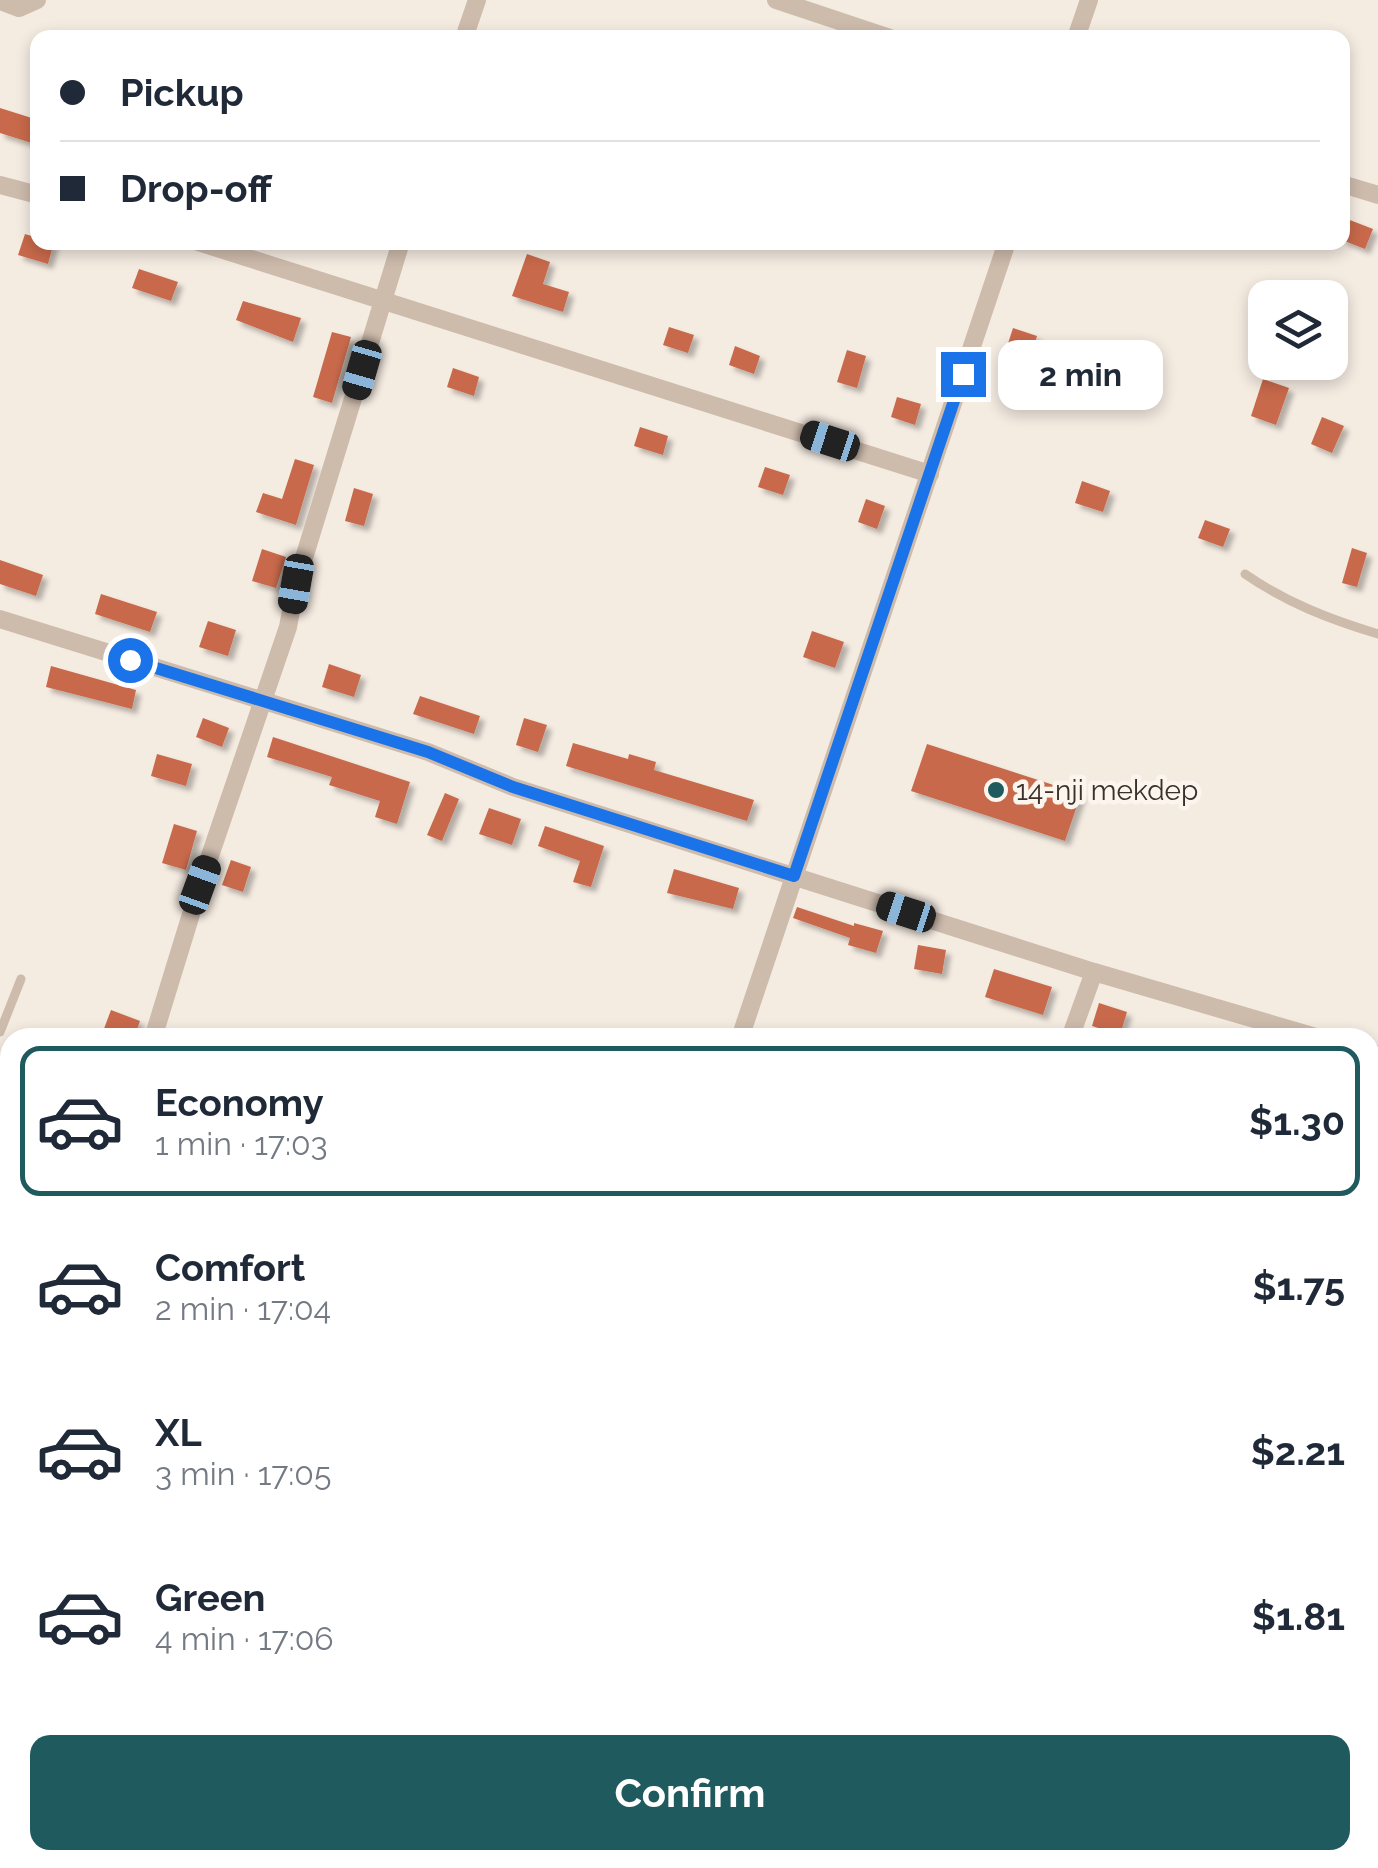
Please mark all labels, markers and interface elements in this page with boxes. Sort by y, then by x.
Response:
text: Pickup [120,70,244,115]
text: Drop-off [120,166,272,211]
map controls [1248,280,1348,380]
button: layers [1248,280,1348,380]
car [339,337,385,403]
callout: 2 min [998,339,1163,409]
route end [941,352,986,397]
text: 2 min [1039,356,1122,393]
car [797,417,863,465]
car [276,552,316,616]
route start [108,638,153,683]
place label: 14-nji mekdep [1016,774,1198,807]
marker: 14-nji mekdep [985,779,1007,801]
car [176,852,224,918]
car [873,888,939,936]
icon: car [35,1076,125,1166]
text: Economy [155,1080,324,1125]
text: $1.30 [1249,1099,1345,1144]
text: 1 min · 17:03 [155,1125,328,1162]
icon: car [35,1241,125,1331]
text: Comfort [155,1245,305,1290]
text: $1.75 [1252,1264,1345,1309]
text: 2 min · 17:04 [155,1290,331,1327]
icon: car [35,1406,125,1496]
text: XL [155,1410,202,1455]
text: $2.21 [1251,1429,1345,1474]
text: 3 min · 17:05 [155,1455,331,1492]
icon: car [35,1571,125,1661]
text: Green [155,1575,265,1620]
text: $1.81 [1252,1594,1345,1639]
text: 4 min · 17:06 [155,1620,334,1657]
button: Confirm [30,1735,1350,1850]

